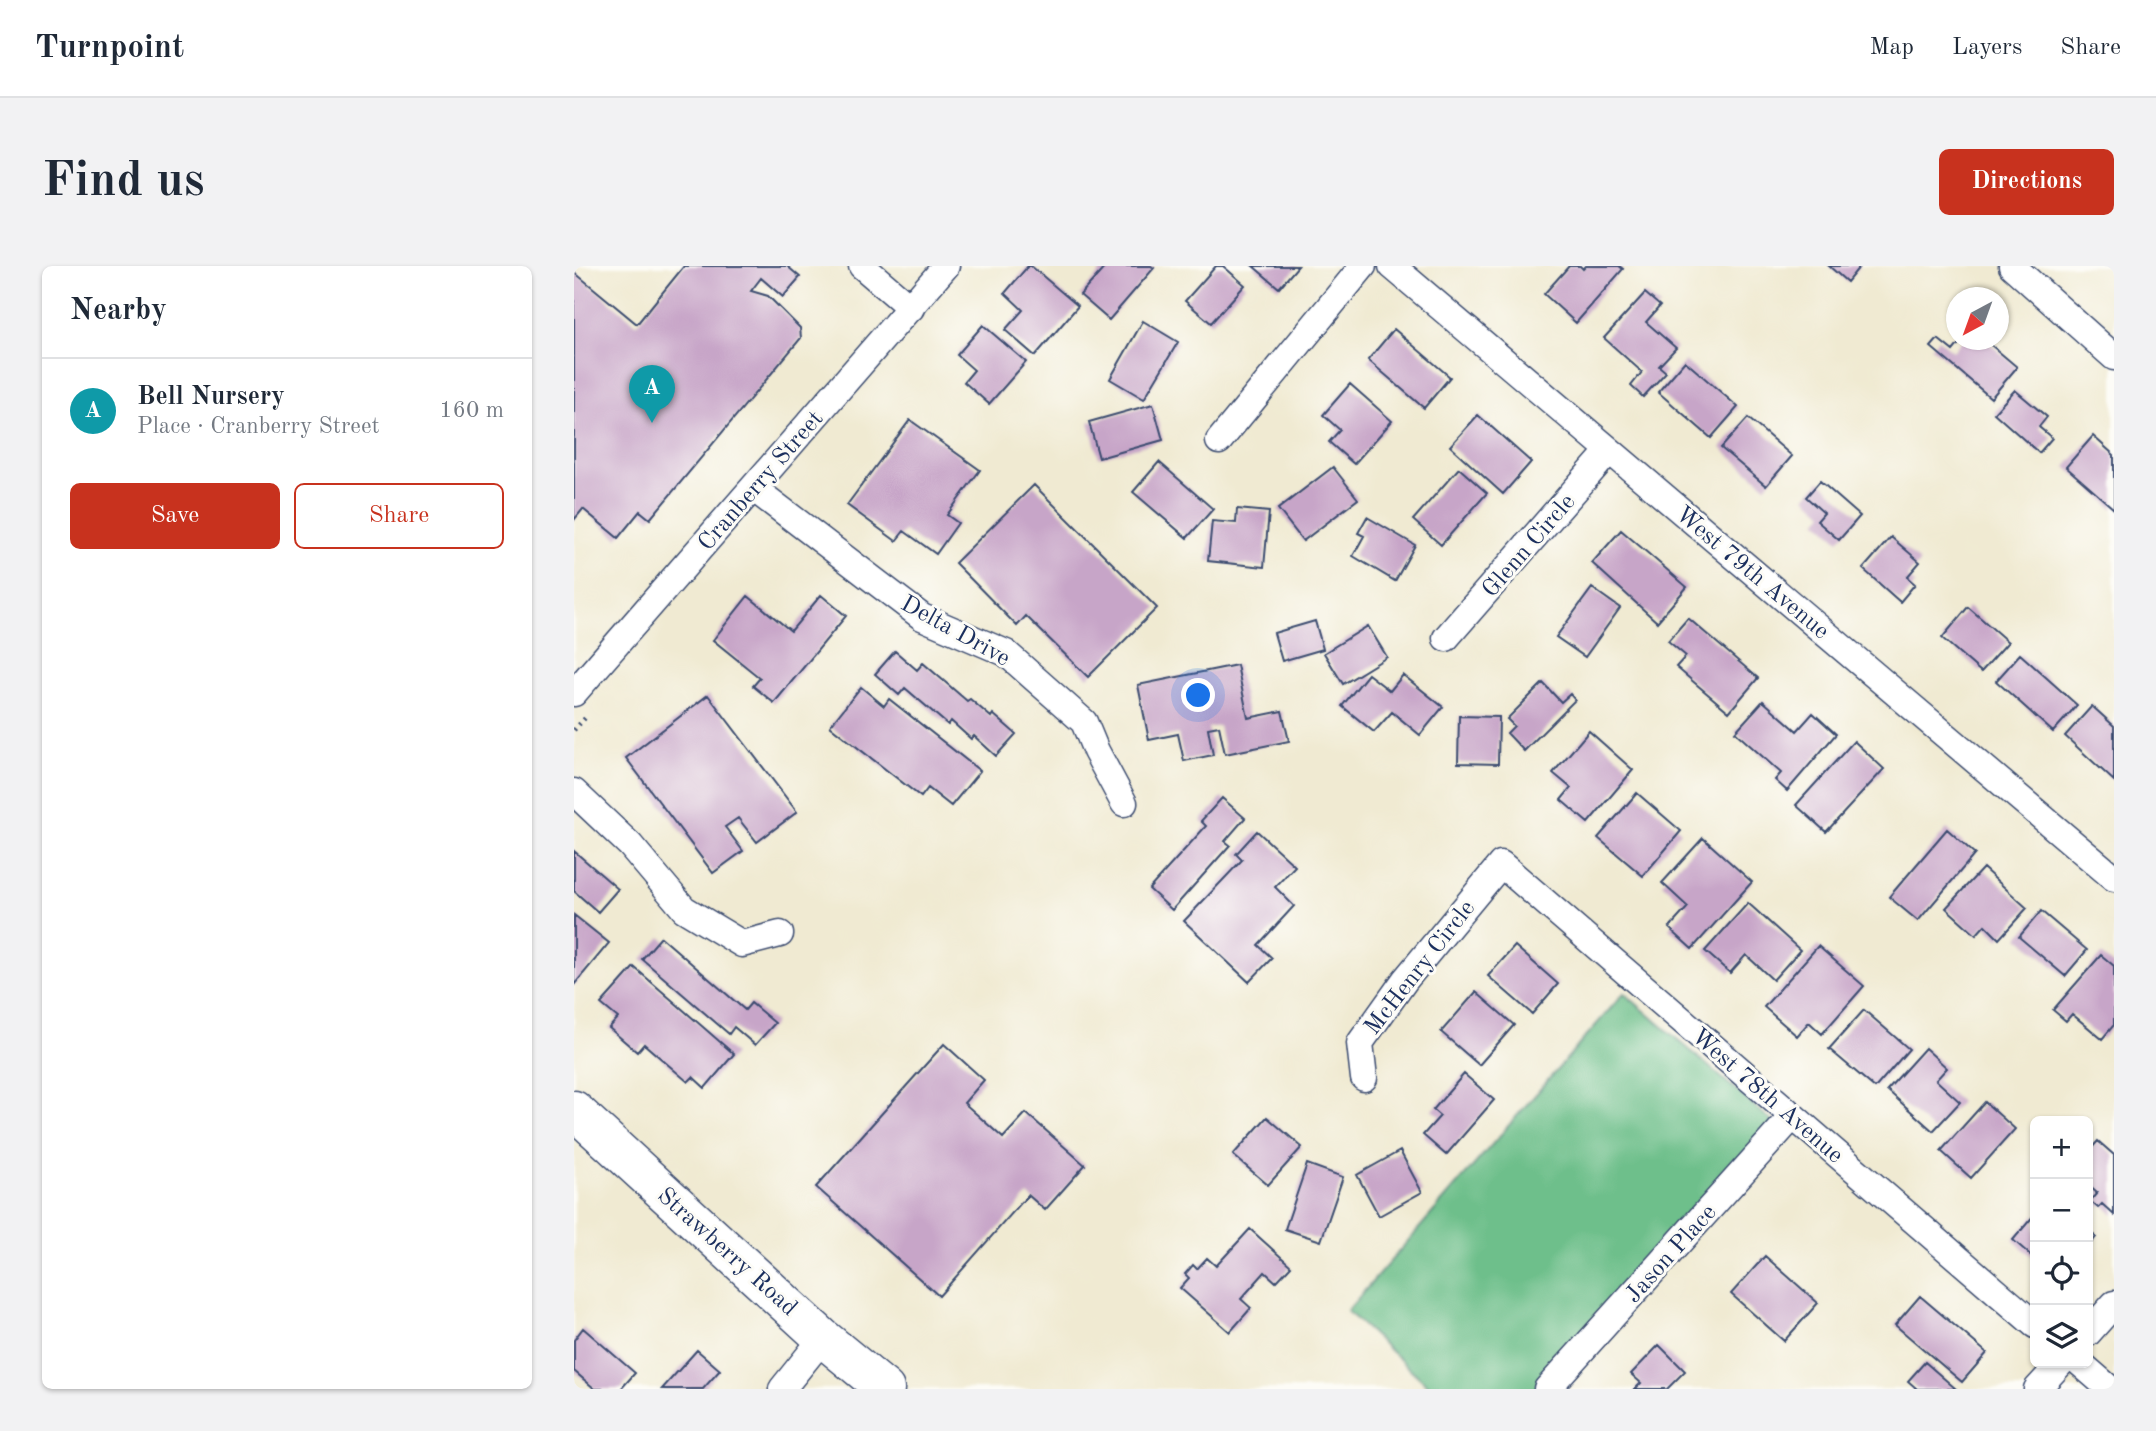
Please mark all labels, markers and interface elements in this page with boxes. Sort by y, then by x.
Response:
text: Turnpoint [35,32,184,65]
text: Map [1870,36,1914,60]
text: Layers [1952,36,2022,60]
text: Share [2060,36,2121,60]
button: Directions [1939,149,2114,215]
text: Find us [42,158,205,207]
north arrow [1946,287,2009,350]
text: Nearby [70,296,167,326]
pin: A [629,365,675,423]
text: Bell Nursery [137,384,285,410]
text: A [84,399,102,422]
text: 160 m [439,399,504,422]
street label: Cranberry Street [694,407,829,556]
text: Place · Cranberry Street [137,415,380,438]
button: Save [70,483,280,549]
button: Share [294,483,504,549]
street label: Glenn Circle [1479,490,1580,602]
street label: West 79th Avenue [1670,503,1833,644]
street label: Delta Drive [896,592,1014,672]
your location [1181,678,1215,712]
street label: McHenry Circle [1361,897,1480,1040]
street label: West 78th Avenue [1686,1024,1847,1169]
map controls [2030,1116,2093,1368]
button: + [2030,1116,2093,1179]
button: − [2030,1179,2093,1242]
street label: Strawberry Road [652,1184,801,1321]
street label: Jason Place [1621,1201,1722,1308]
button: locate [2030,1242,2093,1305]
button: layers [2030,1305,2093,1368]

